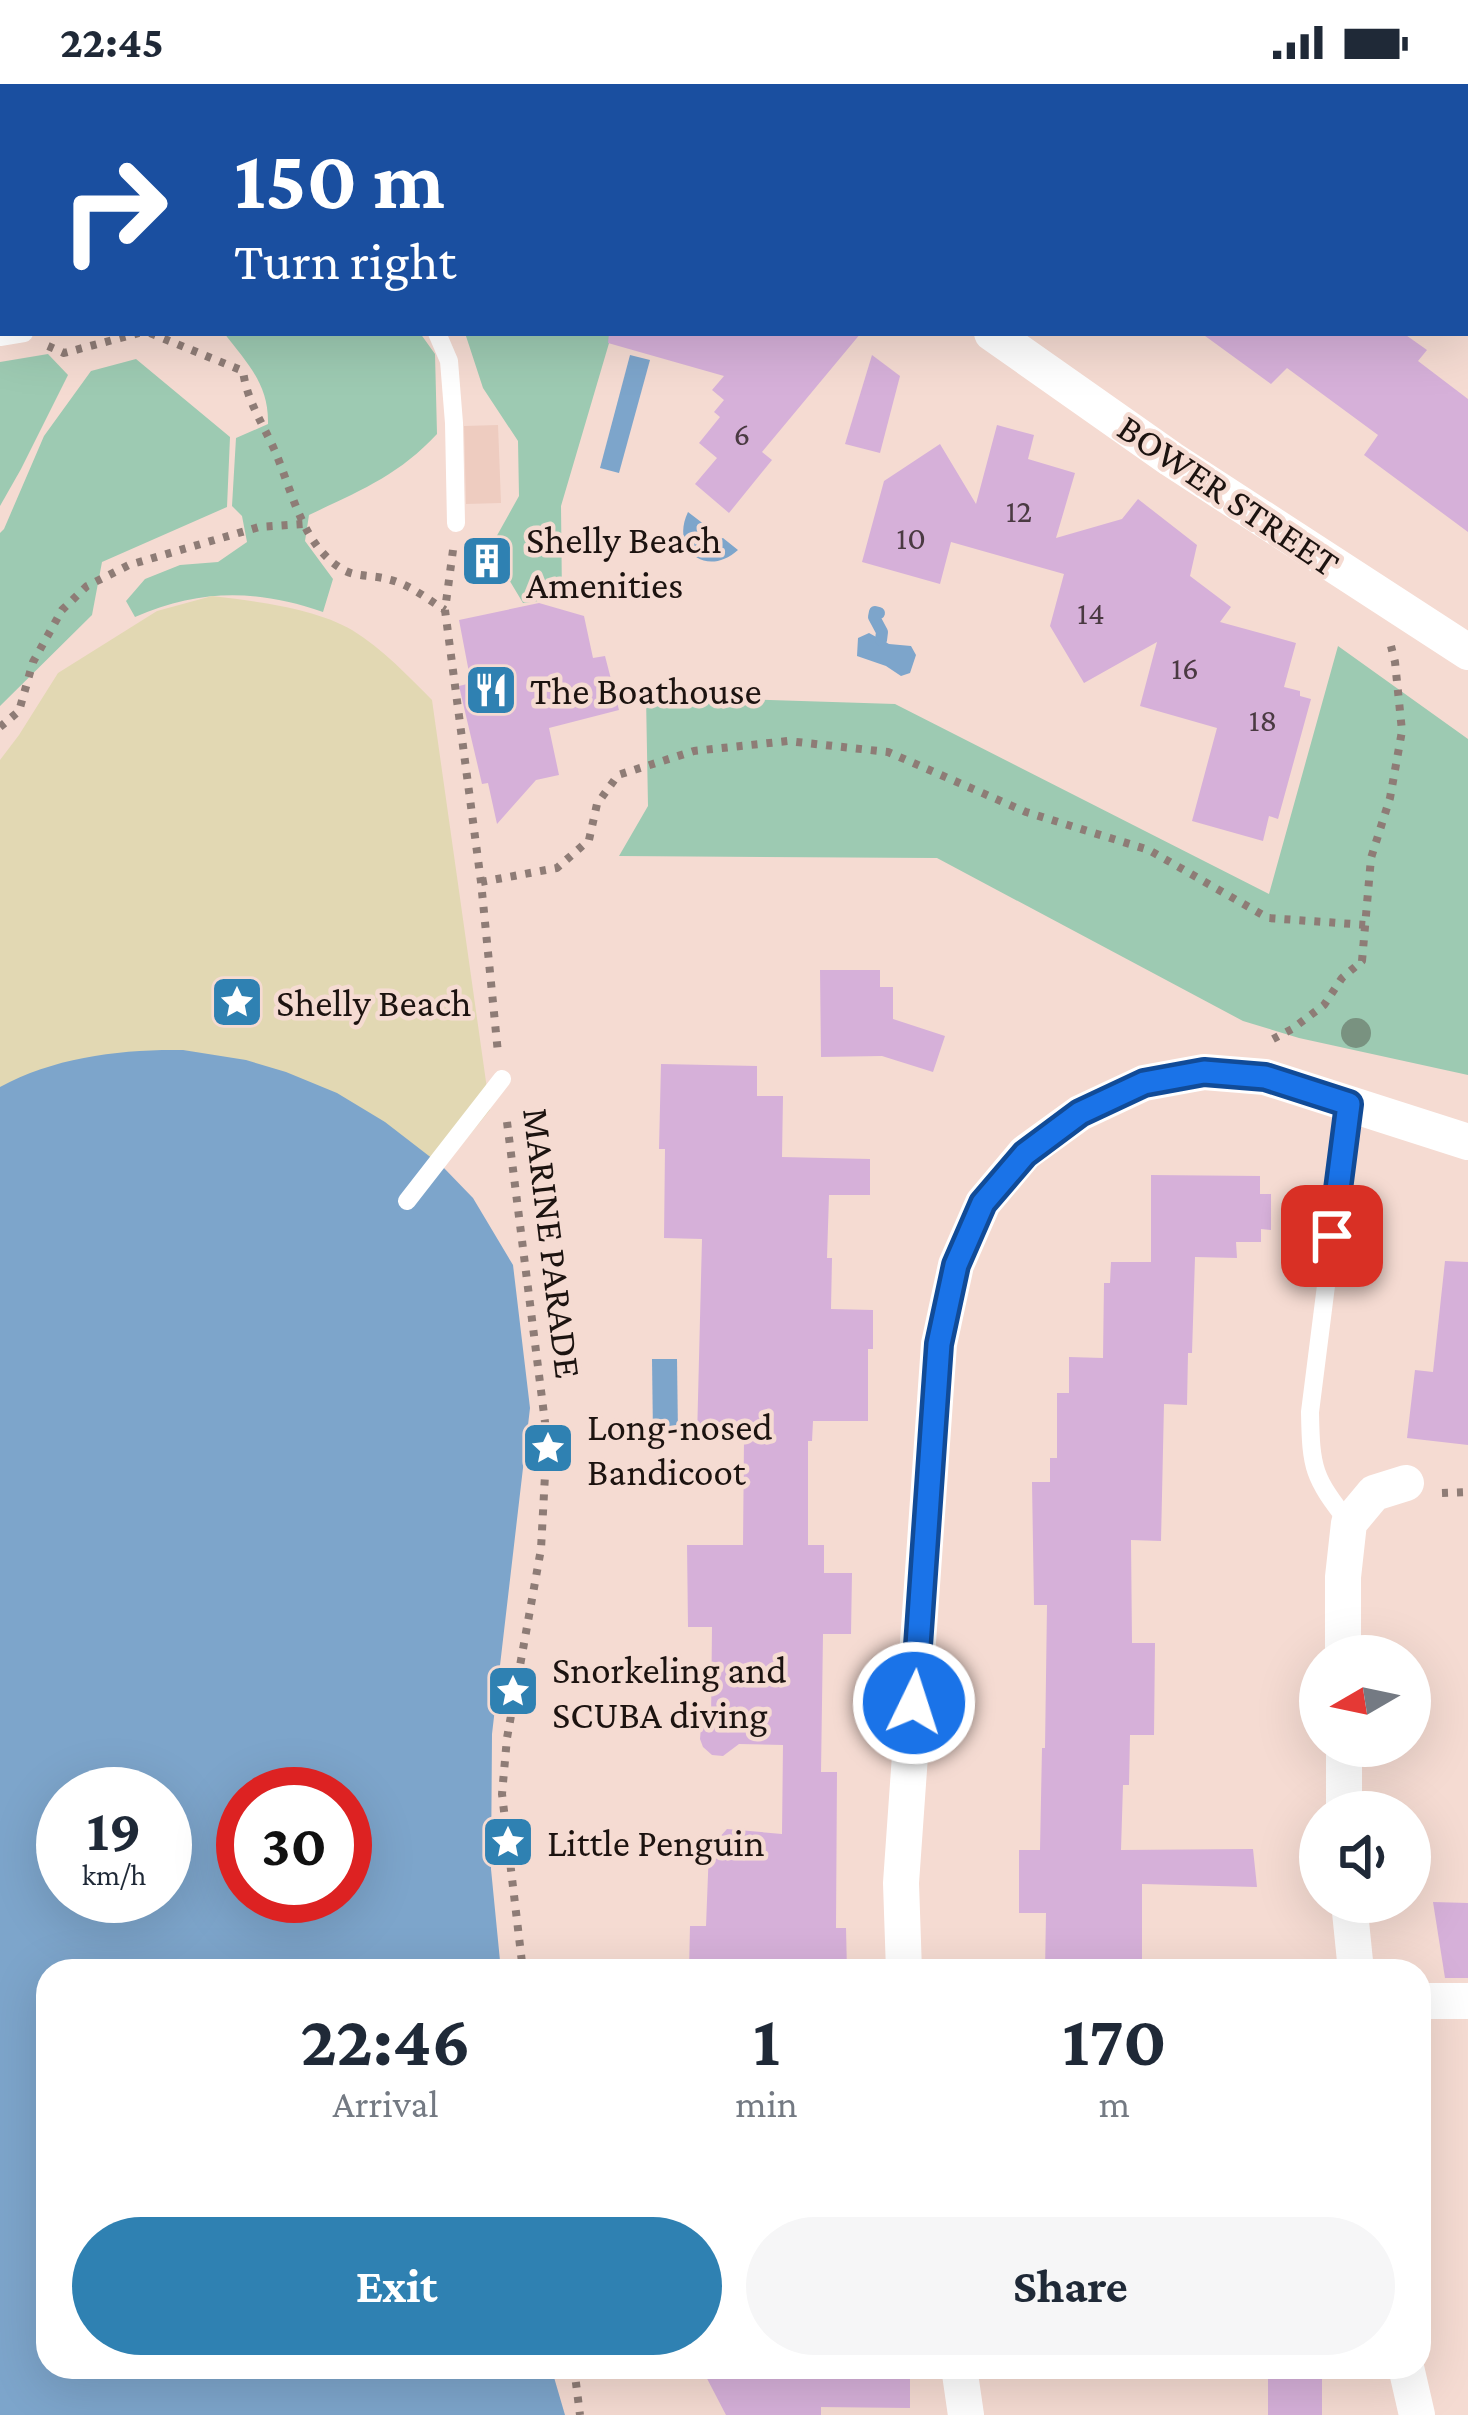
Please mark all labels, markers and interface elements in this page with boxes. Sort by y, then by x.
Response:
text: 22:45 [60,17,164,67]
icon: right [36,132,192,288]
text: 150 m [234,133,445,226]
text: Turn right [234,231,456,291]
street label: BOWER STREET [1110,405,1348,585]
house number: 6 [734,415,750,452]
house number: 12 [1006,492,1032,529]
place label: Shelly Beach Amenities [526,518,722,606]
house number: 10 [896,519,926,556]
building icon: Shelly Beach Amenities [459,533,515,589]
house number: 14 [1077,594,1105,631]
house number: 16 [1171,649,1199,686]
restaurant icon: The Boathouse [463,662,519,718]
place label: The Boathouse [530,669,762,712]
house number: 18 [1249,701,1277,738]
place icon: Shelly Beach [209,974,265,1030]
place label: Shelly Beach [276,981,472,1025]
street label: MARINE PARADE [515,1105,591,1381]
pin [1281,1185,1383,1287]
icon: arrive [1299,1203,1365,1269]
place label: Long-nosed Bandicoot [587,1405,773,1493]
place icon: Long-nosed Bandicoot [520,1420,576,1476]
north arrow [1299,1635,1431,1767]
map controls [1299,1635,1431,1923]
position arrow [851,1640,977,1766]
place label: Snorkeling and SCUBA diving [552,1648,787,1737]
place icon: Snorkeling and SCUBA diving [485,1663,541,1719]
speed limit sign: 30 [216,1767,372,1923]
button: sound [1299,1791,1431,1923]
text: 19 [86,1796,142,1863]
place icon: Little Penguin [480,1814,536,1870]
place label: Little Penguin [547,1821,765,1865]
text: km/h [82,1858,146,1891]
text: 22:46 [300,2000,471,2080]
text: 1 [753,2000,780,2080]
text: 170 [1062,2000,1167,2080]
text: Arrival [333,2082,439,2125]
text: min [735,2082,798,2125]
text: m [1099,2082,1130,2125]
button: Exit [72,2217,722,2355]
button: Share [746,2217,1395,2355]

